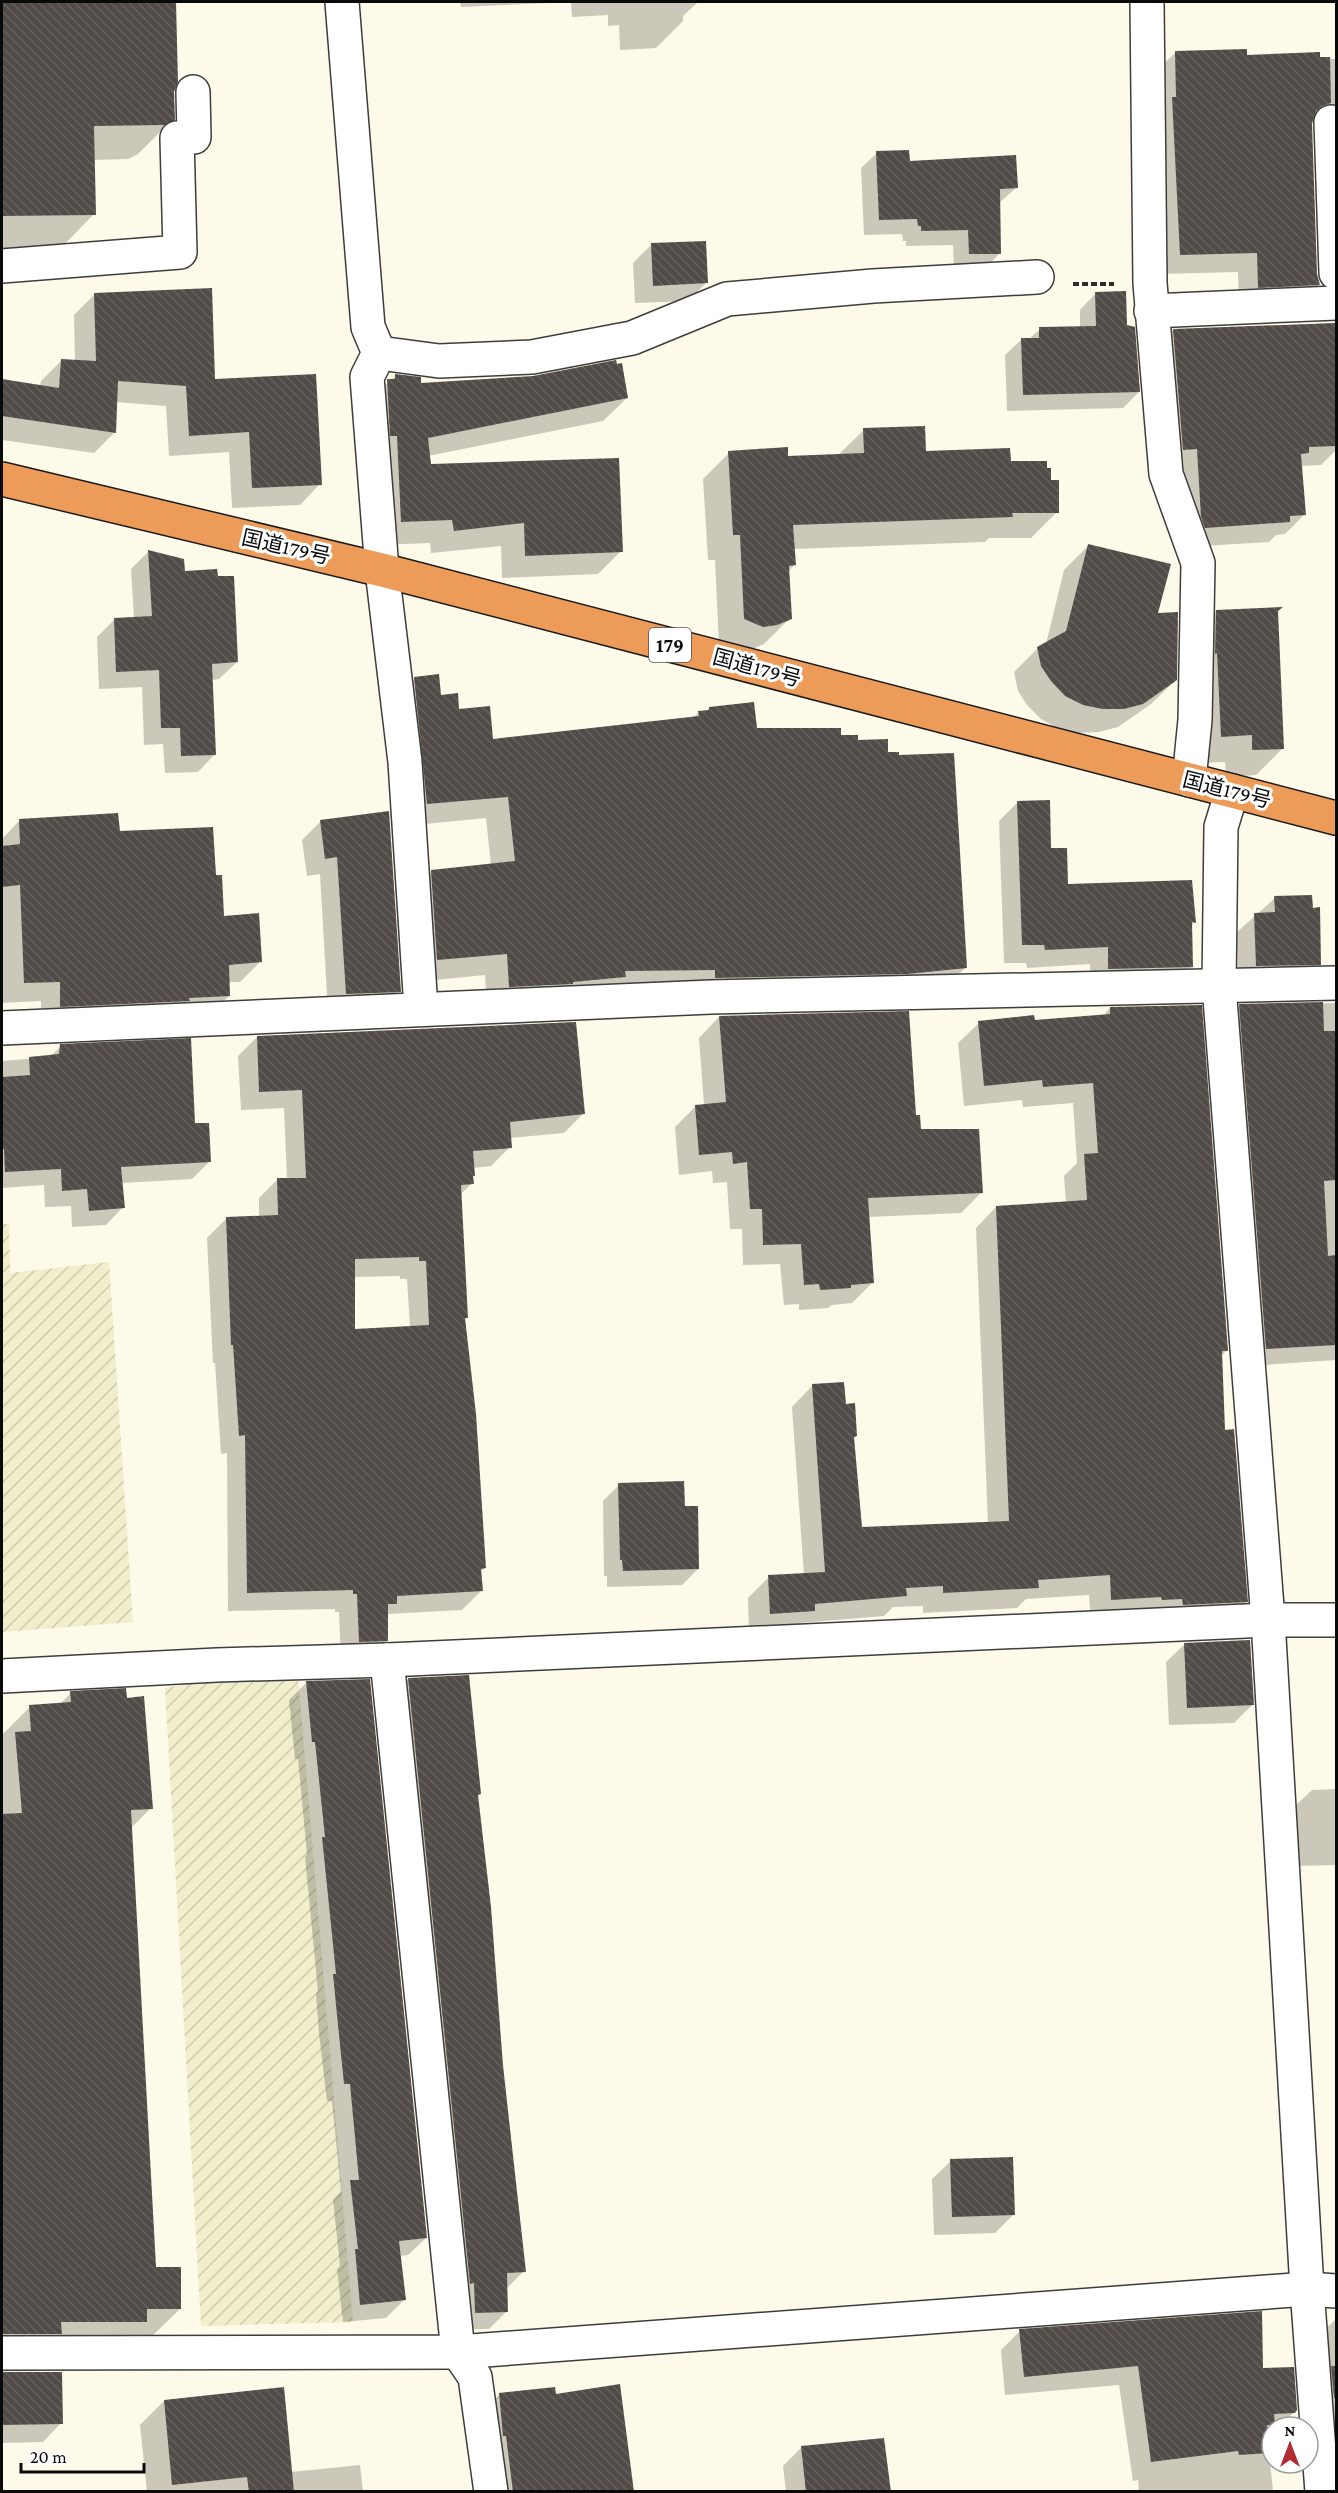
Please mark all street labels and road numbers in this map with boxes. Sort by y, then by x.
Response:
street label: 国道179号 [239,525,333,569]
road number: 179 [649,628,691,662]
street label: 国道179号 [710,645,804,691]
street label: 国道179号 [1180,767,1274,813]

